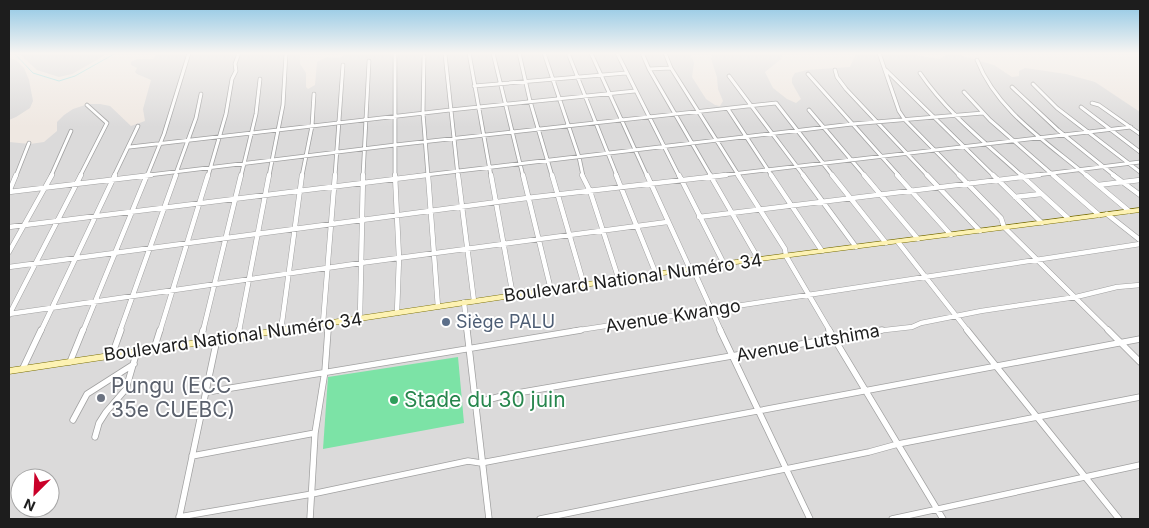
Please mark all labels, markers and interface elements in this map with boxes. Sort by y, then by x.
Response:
street label: Boulevard National Numéro 34 [502,249,764,306]
street label: Avenue Kwango [604,294,742,337]
street label: Boulevard National Numéro 34 [102,308,364,365]
place label: Siège PALU [456,311,555,332]
marker: Siège PALU [440,316,452,328]
street label: Avenue Lutshima [735,320,881,365]
place label: Pungu (ECC 35e CUEBC) [111,373,235,422]
place label: Stade du 30 juin [404,387,566,412]
marker: Pungu (ECC 35e CUEBC) [95,392,107,404]
marker: Stade du 30 juin [388,394,400,406]
north arrow [10,468,60,518]
text: N [21,495,38,515]

